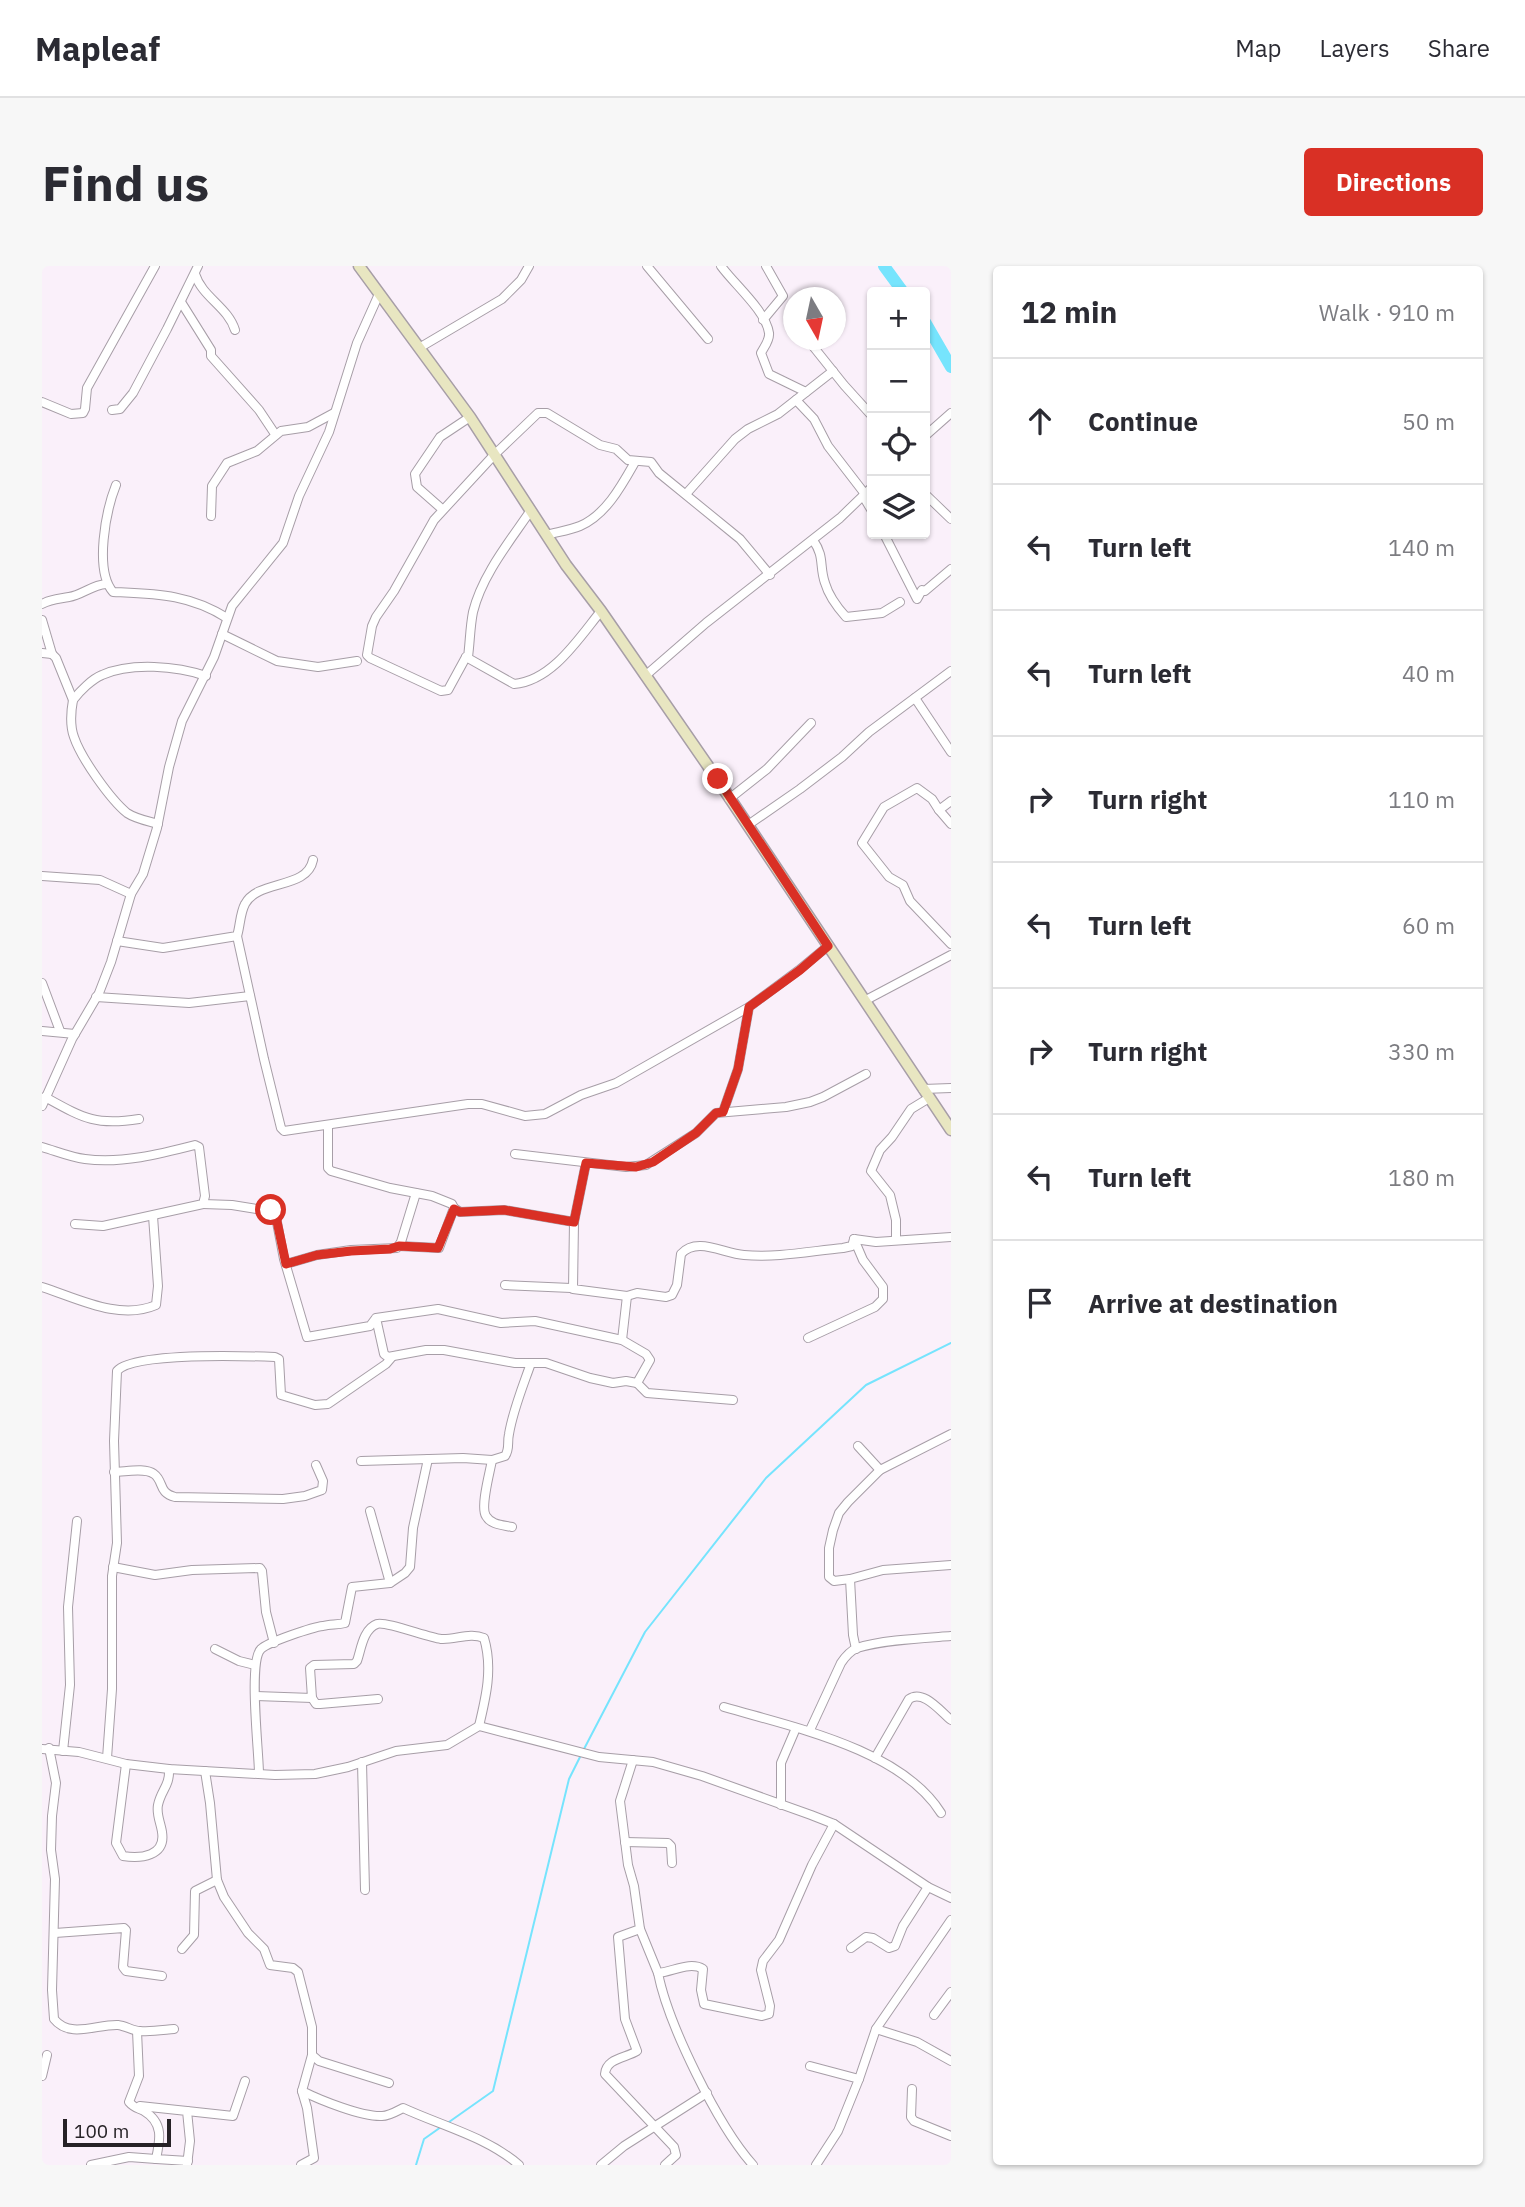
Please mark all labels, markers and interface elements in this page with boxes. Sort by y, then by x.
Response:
text: Mapleaf [35,27,160,70]
text: Map [1235,32,1282,64]
text: Layers [1320,32,1390,64]
text: Share [1428,32,1490,64]
button: Directions [1304,148,1483,216]
text: Find us [42,151,209,214]
north arrow [783,287,846,350]
map controls [867,287,930,539]
button: + [867,287,930,350]
text: 12 min [1021,292,1117,331]
text: Walk · 910 m [1319,297,1455,327]
button: − [867,350,930,413]
icon: ahead [1021,402,1059,440]
text: Continue [1088,404,1198,438]
text: 50 m [1402,406,1455,436]
button: locate [867,413,930,476]
button: layers [867,476,930,539]
icon: left [1021,528,1059,566]
text: Turn left [1088,530,1191,564]
text: 140 m [1388,532,1455,562]
icon: left [1021,654,1059,692]
text: Turn left [1088,656,1191,690]
text: 40 m [1402,658,1455,688]
route end [702,763,733,794]
icon: right [1021,780,1059,818]
text: Turn right [1088,782,1207,816]
text: 110 m [1388,784,1455,814]
icon: left [1021,906,1059,944]
text: Turn left [1088,908,1191,942]
text: 60 m [1402,910,1455,940]
icon: right [1021,1032,1059,1070]
text: Turn right [1088,1034,1207,1068]
text: 330 m [1388,1036,1455,1066]
icon: left [1021,1158,1059,1196]
text: Turn left [1088,1160,1191,1194]
text: 180 m [1388,1162,1455,1192]
route start [255,1194,286,1225]
icon: arrive [1021,1284,1059,1322]
text: Arrive at destination [1088,1286,1338,1320]
scale bar [63,2116,172,2148]
text: 100 m [74,2119,129,2143]

